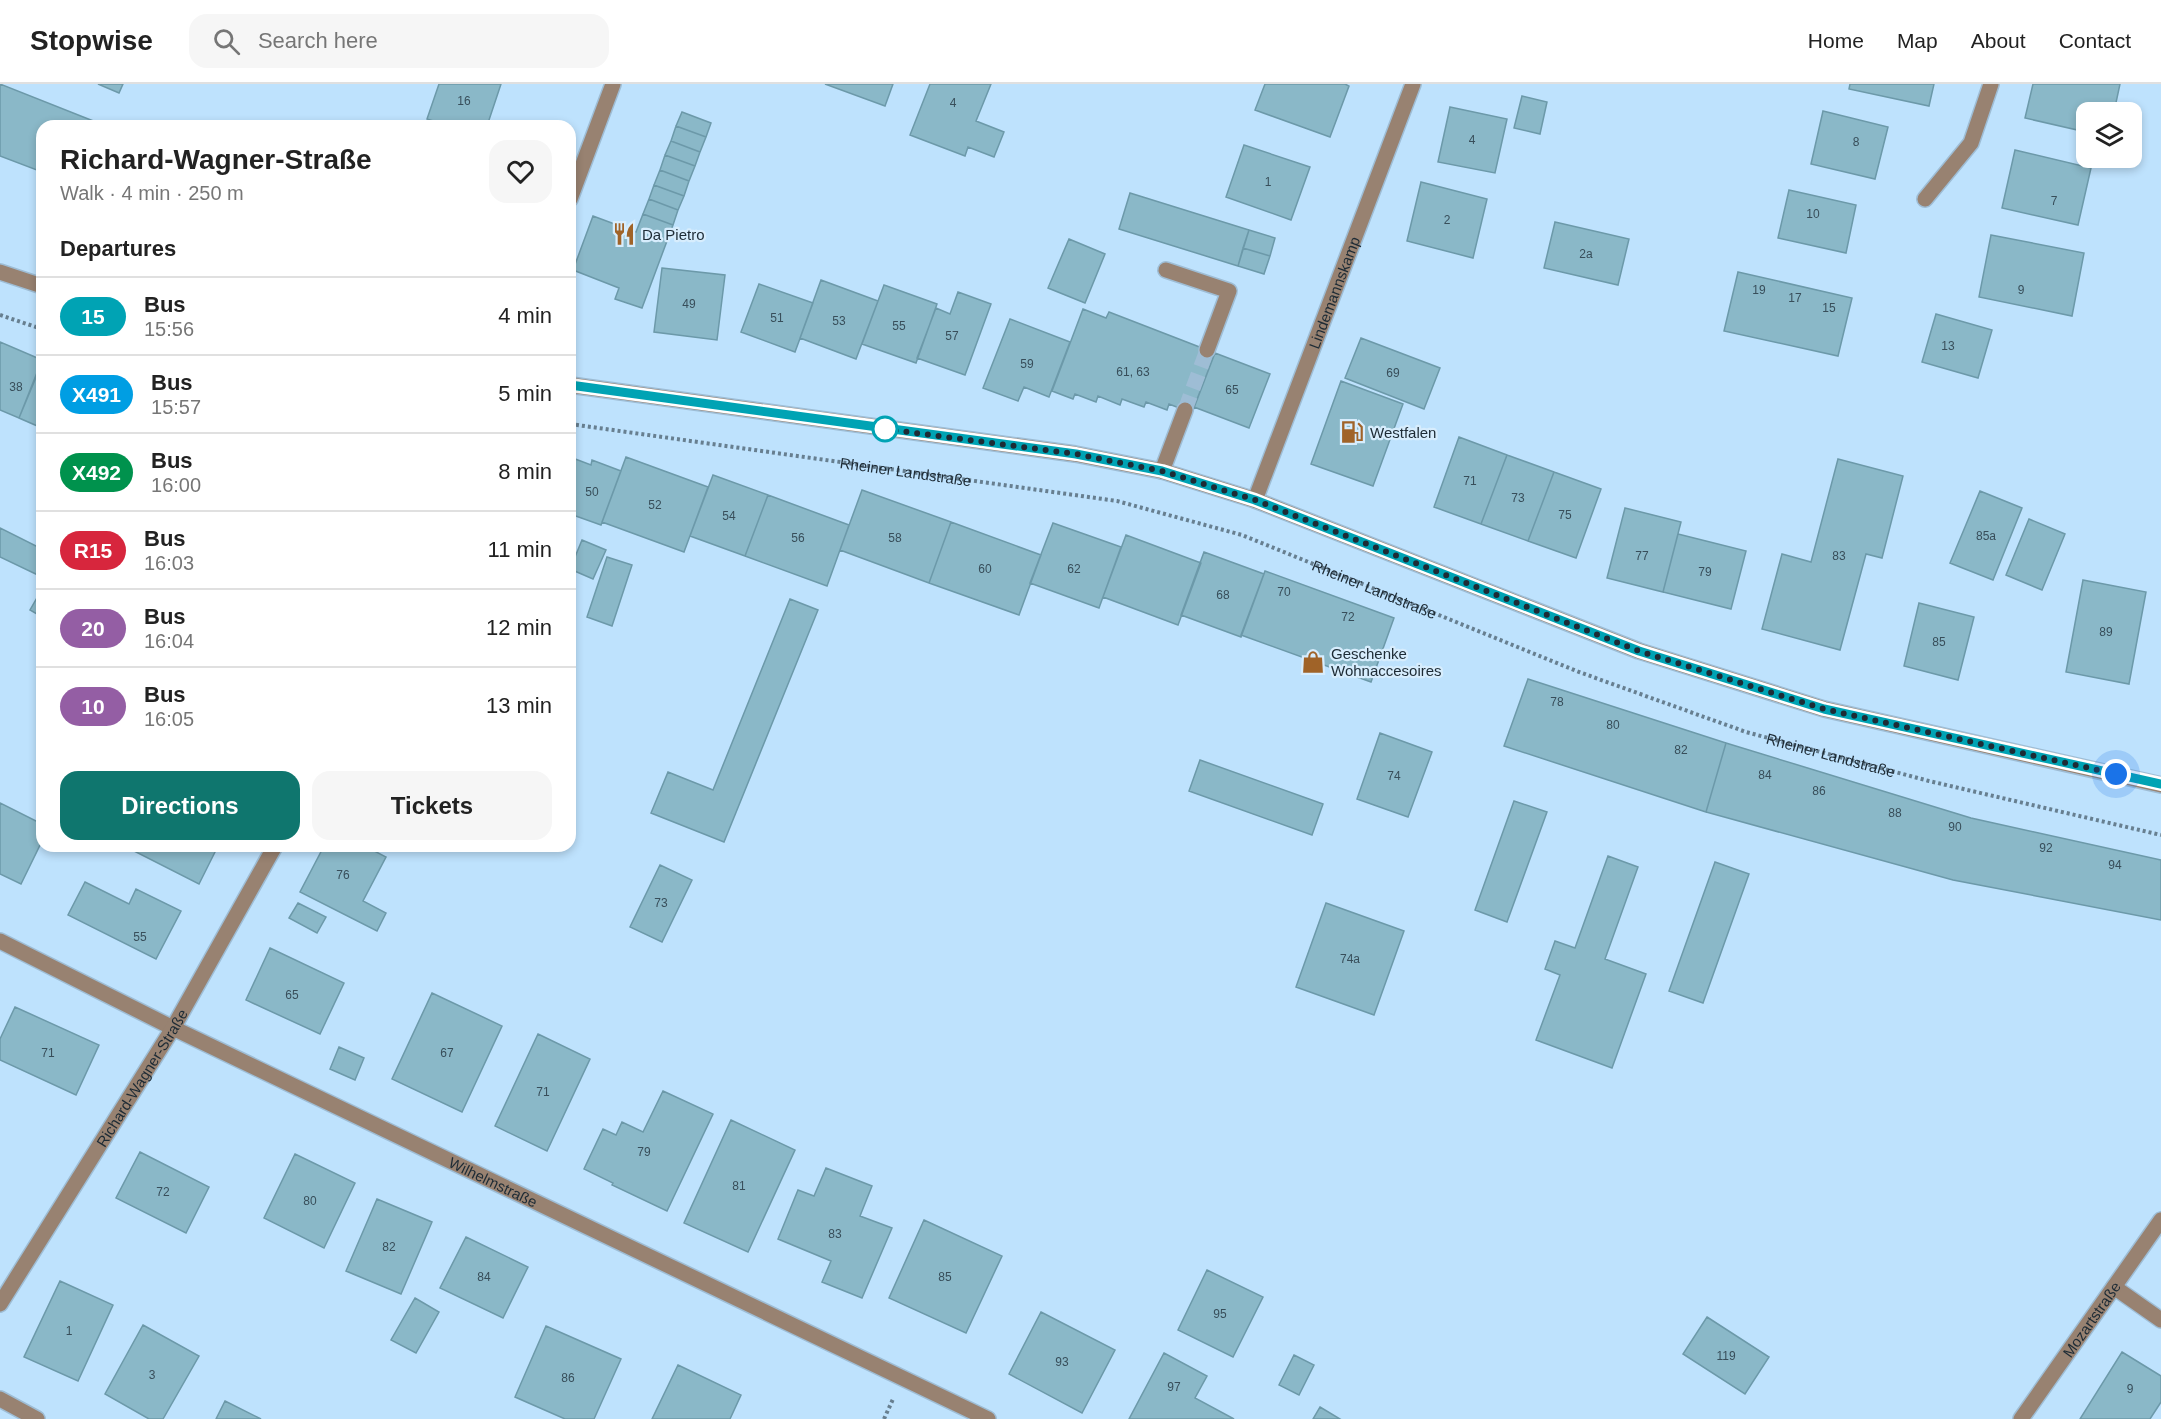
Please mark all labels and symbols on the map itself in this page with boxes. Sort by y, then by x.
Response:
house number: 16 [457,94,471,108]
house number: 4 [950,96,957,110]
house number: 4 [1469,133,1476,147]
house number: 8 [1853,135,1860,149]
house number: 1 [1265,175,1272,189]
house number: 7 [2051,194,2058,208]
house number: 10 [1806,207,1820,221]
house number: 2 [1444,213,1451,227]
restaurant icon: Da Pietro [611,221,637,247]
place label: Da Pietro [642,226,705,243]
street label: Lindemannskamp [1305,234,1363,351]
house number: 2a [1579,247,1593,261]
house number: 19 [1752,283,1766,297]
house number: 9 [2018,283,2025,297]
house number: 17 [1788,291,1802,305]
house number: 49 [682,297,696,311]
house number: 15 [1822,301,1836,315]
house number: 51 [770,311,784,325]
house number: 53 [832,314,846,328]
house number: 55 [892,319,906,333]
house number: 57 [945,329,959,343]
house number: 13 [1941,339,1955,353]
house number: 59 [1020,357,1034,371]
house number: 61, 63 [1116,365,1150,379]
house number: 69 [1386,366,1400,380]
house number: 38 [9,380,23,394]
house number: 65 [1225,383,1239,397]
unlabelled marker [872,416,898,442]
fuel station icon: Westfalen [1339,419,1365,445]
place label: Westfalen [1370,424,1436,441]
street label: Rheiner Landstraße [839,454,973,489]
house number: 71 [1463,474,1477,488]
house number: 50 [585,485,599,499]
house number: 73 [1511,491,1525,505]
house number: 52 [648,498,662,512]
house number: 75 [1558,508,1572,522]
house number: 54 [722,509,736,523]
house number: 85a [1976,529,1996,543]
house number: 56 [791,531,805,545]
house number: 58 [888,531,902,545]
house number: 77 [1635,549,1649,563]
house number: 83 [1832,549,1846,563]
street label: Rheiner Landstraße [1310,556,1439,622]
house number: 60 [978,562,992,576]
house number: 62 [1067,562,1081,576]
house number: 79 [1698,565,1712,579]
house number: 70 [1277,585,1291,599]
house number: 68 [1216,588,1230,602]
house number: 72 [1341,610,1355,624]
house number: 89 [2099,625,2113,639]
house number: 85 [1932,635,1946,649]
place label: Geschenke Wohnaccesoires [1331,645,1442,679]
shop icon: Geschenke Wohnaccesoires [1300,649,1326,675]
house number: 78 [1550,695,1564,709]
house number: 80 [1606,718,1620,732]
street label: Rheiner Landstraße [1765,729,1897,780]
house number: 82 [1674,743,1688,757]
your location [2101,759,2131,789]
house number: 84 [1758,768,1772,782]
house number: 74 [1387,769,1401,783]
house number: 86 [1812,784,1826,798]
house number: 88 [1888,806,1902,820]
house number: 90 [1948,820,1962,834]
house number: 92 [2039,841,2053,855]
house number: 94 [2108,858,2122,872]
house number: 76 [336,868,350,882]
house number: 73 [654,896,668,910]
house number: 55 [133,930,147,944]
house number: 74a [1340,952,1360,966]
house number: 65 [285,988,299,1002]
street label: Richard-Wagner-Straße [92,1006,191,1150]
house number: 71 [41,1046,55,1060]
house number: 67 [440,1046,454,1060]
house number: 71 [536,1085,550,1099]
house number: 79 [637,1145,651,1159]
street label: Wilhelmstraße [446,1153,540,1210]
house number: 81 [732,1179,746,1193]
house number: 72 [156,1185,170,1199]
house number: 80 [303,1194,317,1208]
house number: 83 [828,1227,842,1241]
house number: 82 [382,1240,396,1254]
house number: 84 [477,1270,491,1284]
house number: 85 [938,1270,952,1284]
street label: Mozartstraße [2059,1278,2124,1360]
house number: 95 [1213,1307,1227,1321]
house number: 1 [66,1324,73,1338]
house number: 119 [1716,1349,1736,1363]
house number: 93 [1055,1355,1069,1369]
house number: 3 [149,1368,156,1382]
house number: 86 [561,1371,575,1385]
house number: 97 [1167,1380,1181,1394]
house number: 9 [2127,1382,2134,1396]

